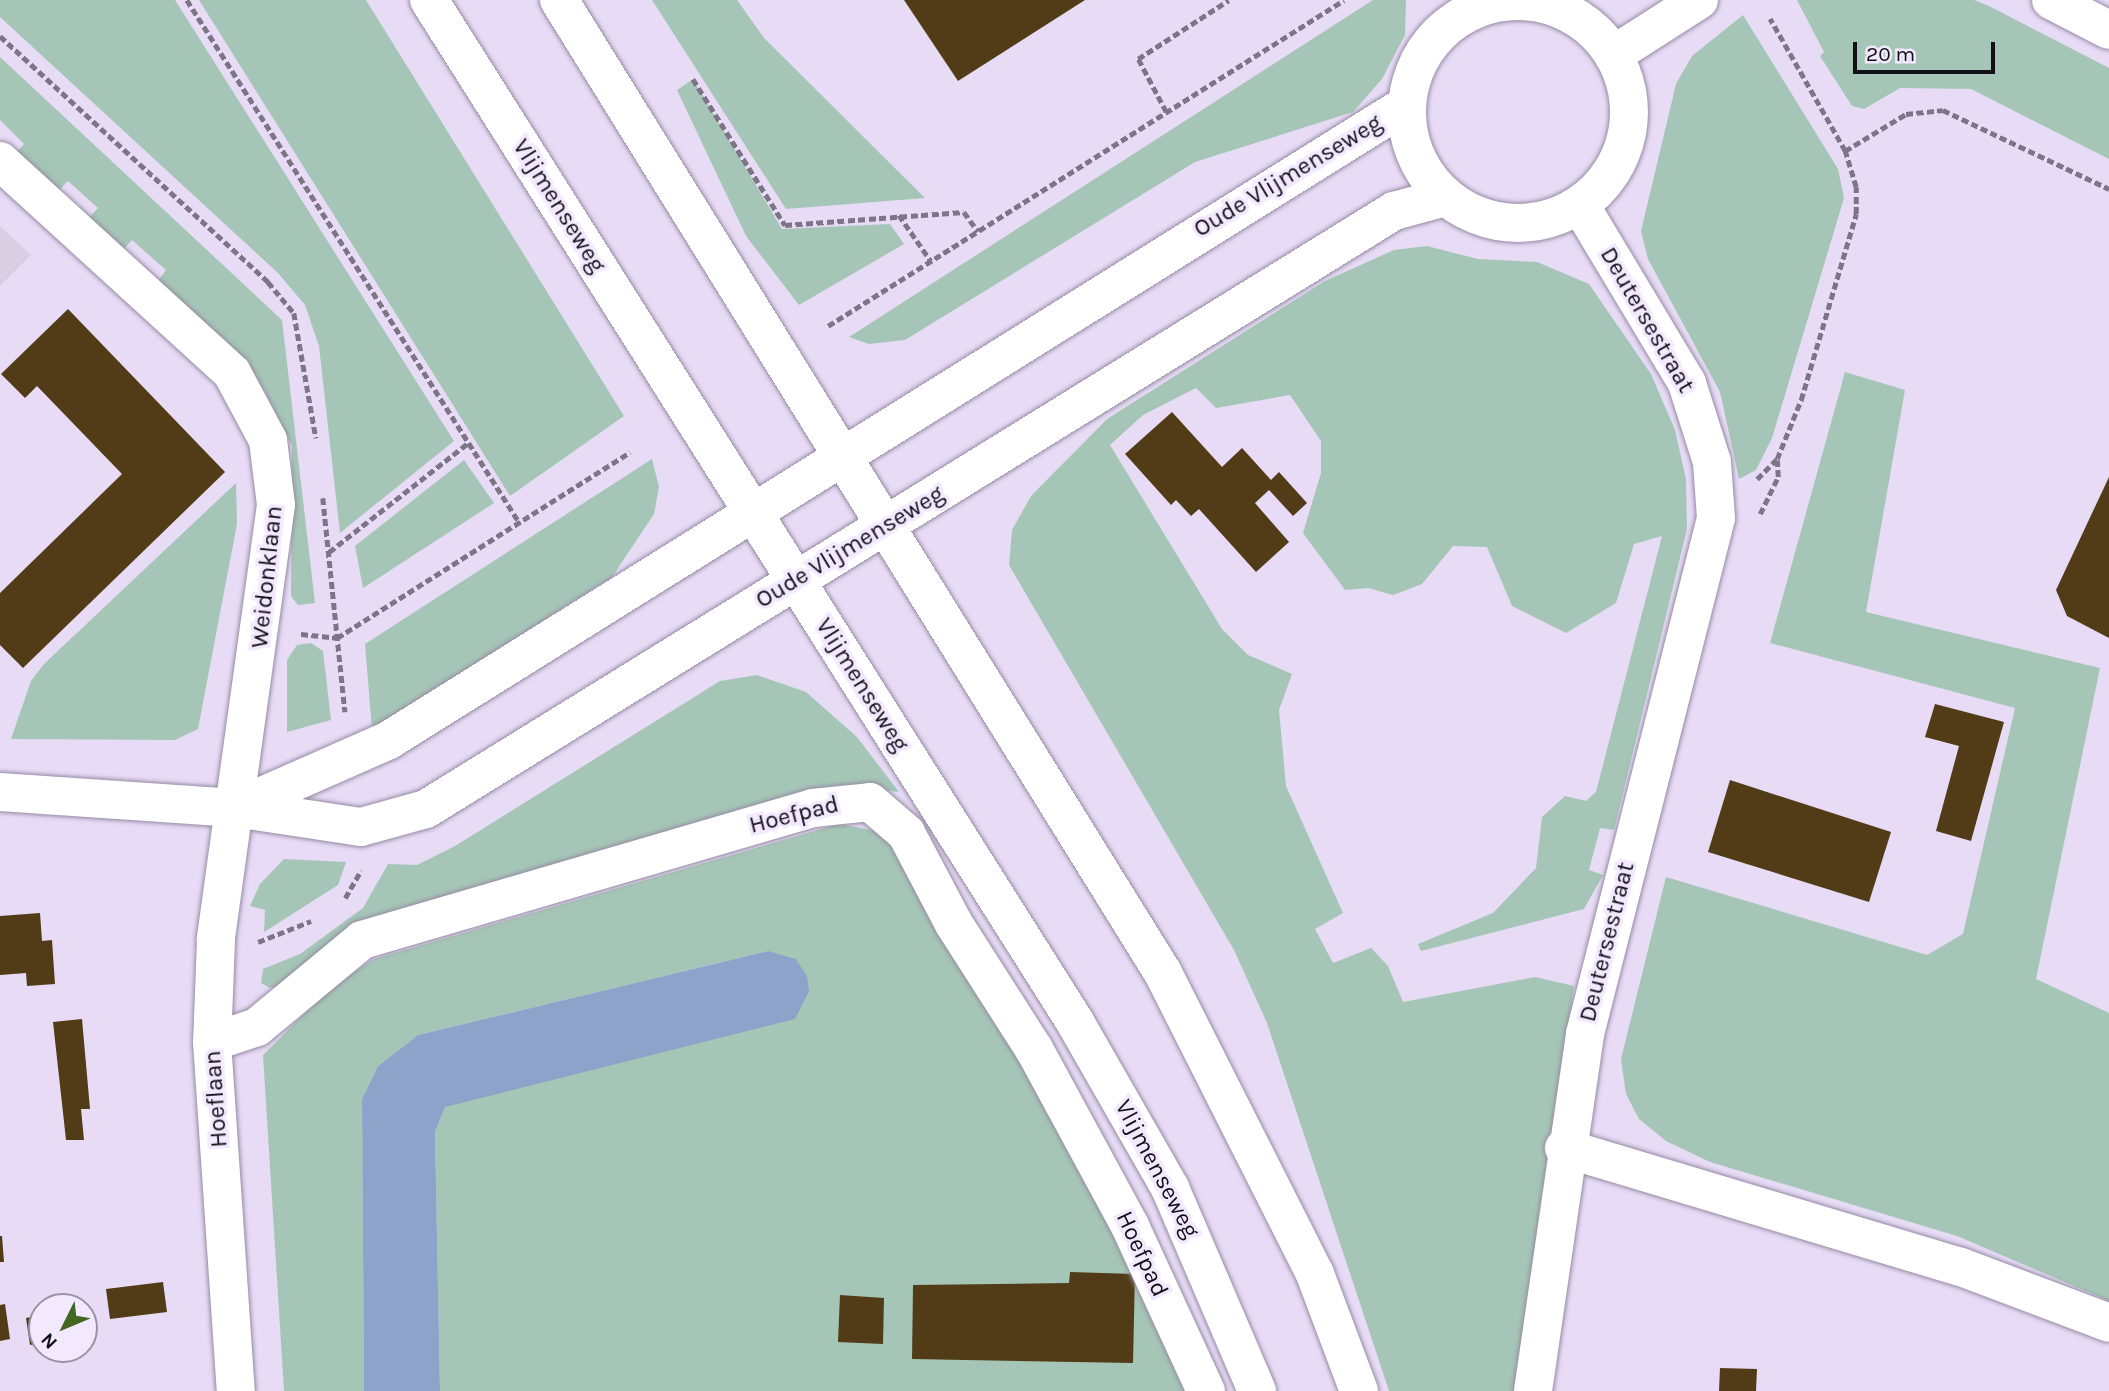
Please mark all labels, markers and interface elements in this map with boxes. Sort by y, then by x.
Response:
scale bar [1857,28,1999,72]
text: 20 m [1866,42,1915,66]
street label: Oude Vlijmenseweg [1189,108,1387,244]
street label: Vlijmenseweg [506,134,612,278]
street label: Deutersestraat [1594,242,1700,398]
street label: Oude Vlijmenseweg [751,479,949,615]
street label: Weidonklaan [245,504,289,650]
street label: Vlijmenseweg [809,613,915,757]
street label: Hoefpad [746,790,842,840]
street label: Deutersestraat [1573,859,1641,1025]
street label: Hoeflaan [198,1049,234,1149]
street label: Vlijmenseweg [1109,1095,1205,1243]
street label: Hoefpad [1110,1207,1174,1301]
north arrow [28,1293,98,1363]
text: N [36,1328,62,1353]

